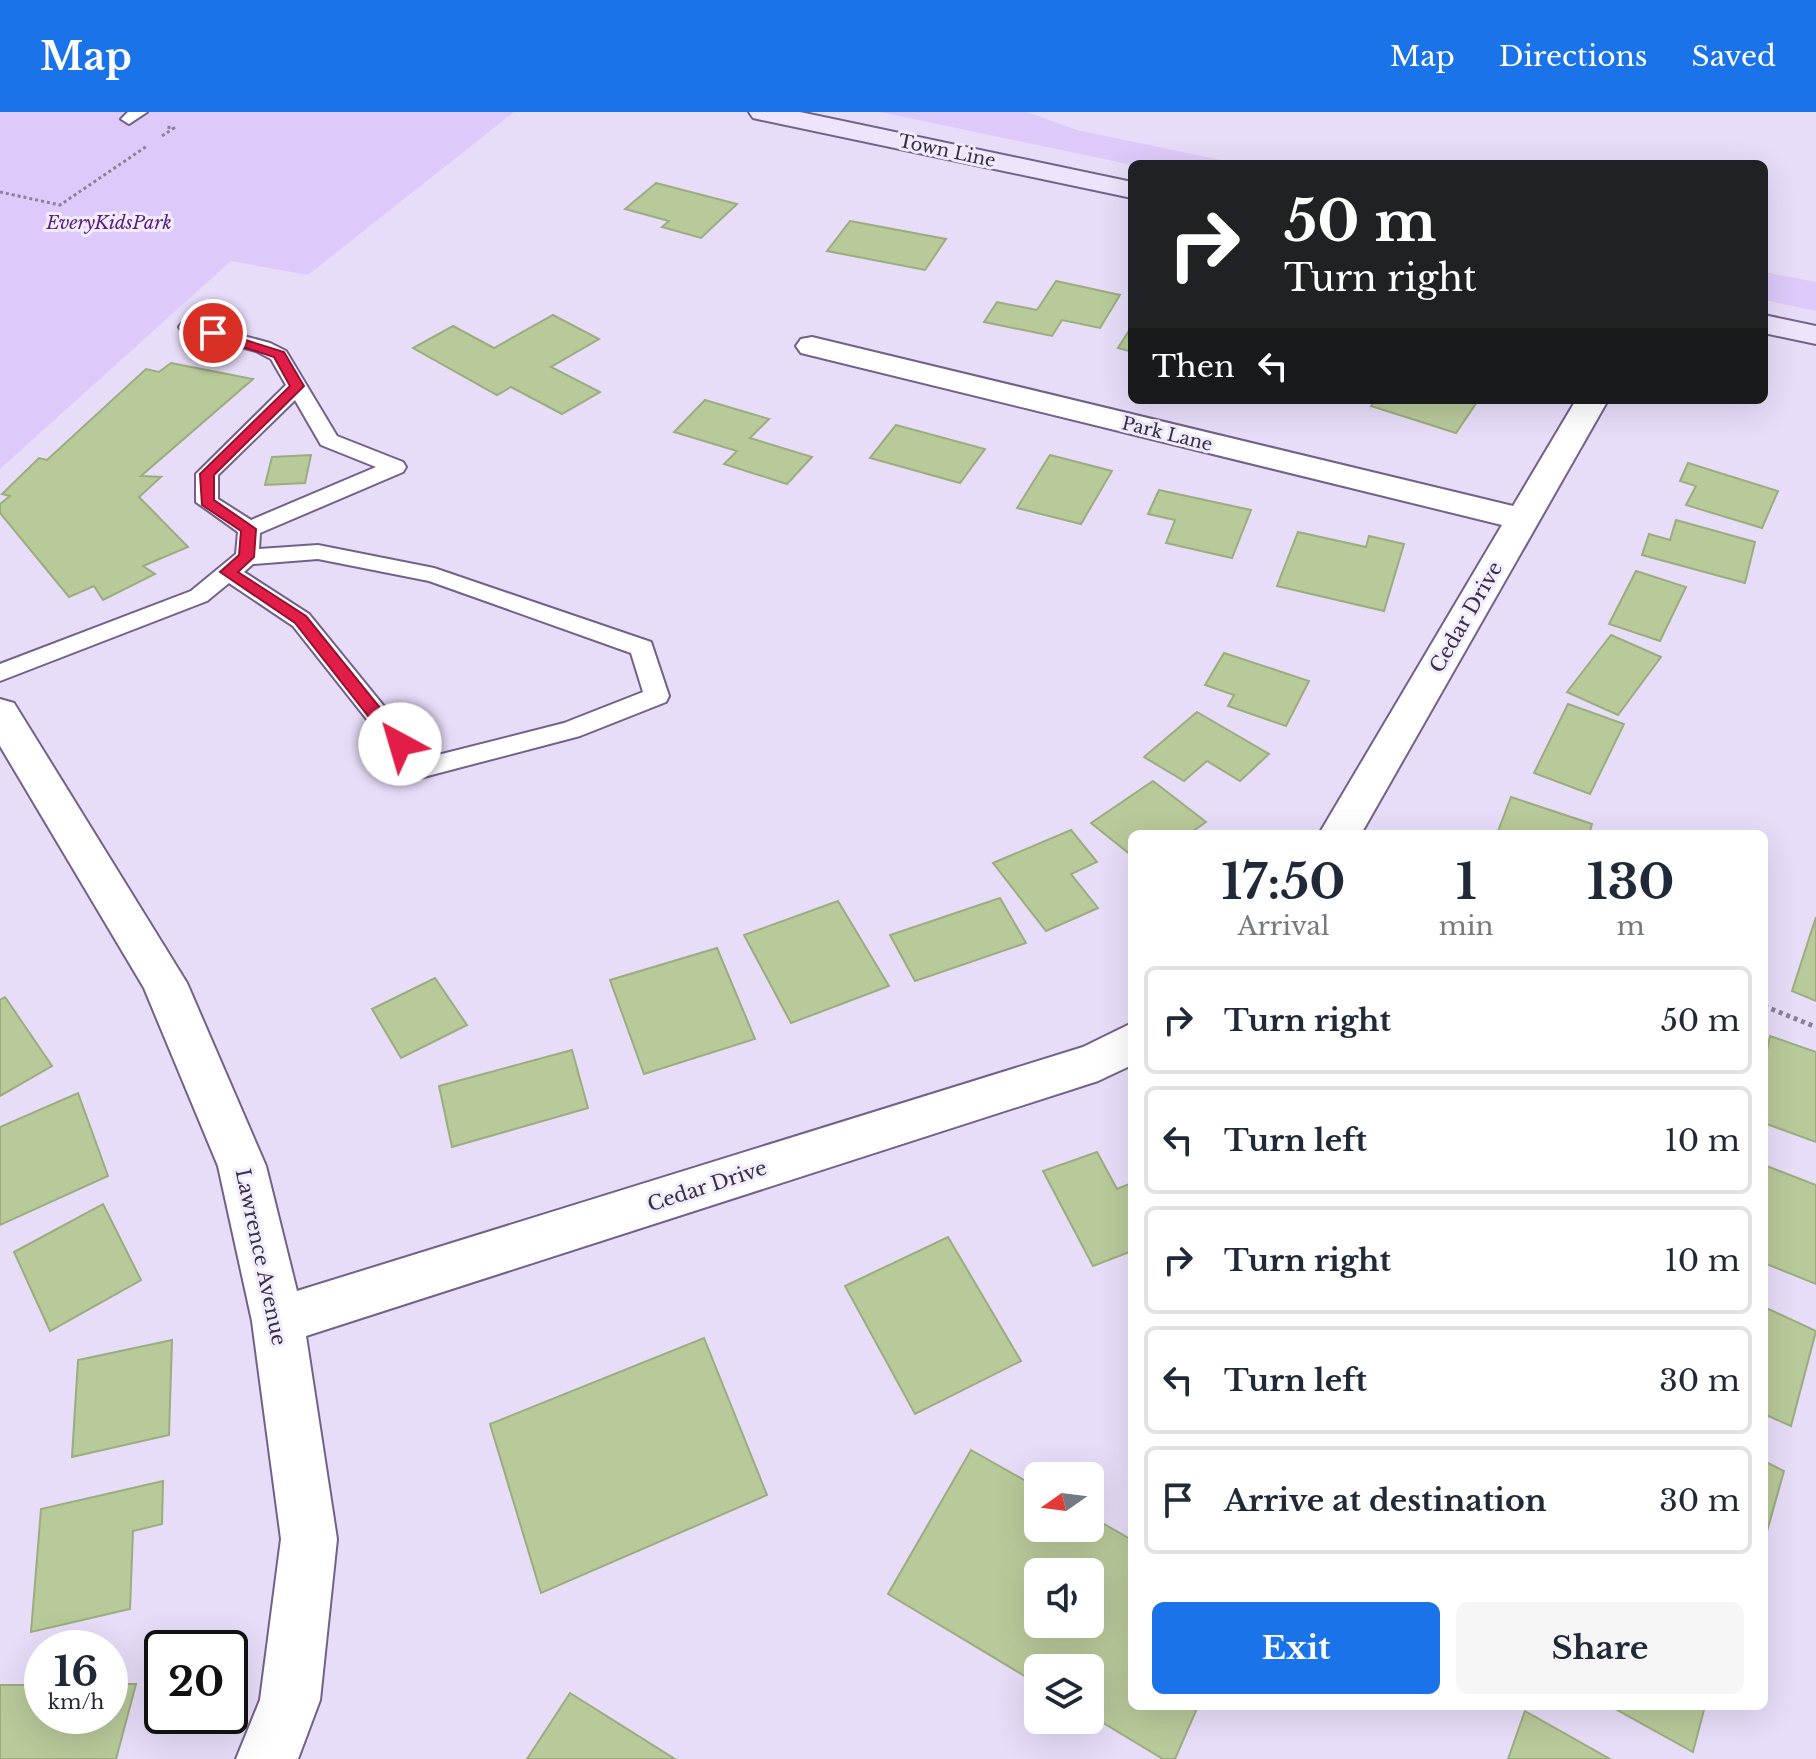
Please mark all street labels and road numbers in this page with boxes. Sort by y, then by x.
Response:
street label: Town Line [896,130,998,172]
street label: Park Lane [1119,412,1215,456]
street label: Cedar Drive [1425,557,1507,677]
street label: Cedar Drive [644,1155,770,1217]
street label: Lawrence Avenue [231,1166,291,1348]

